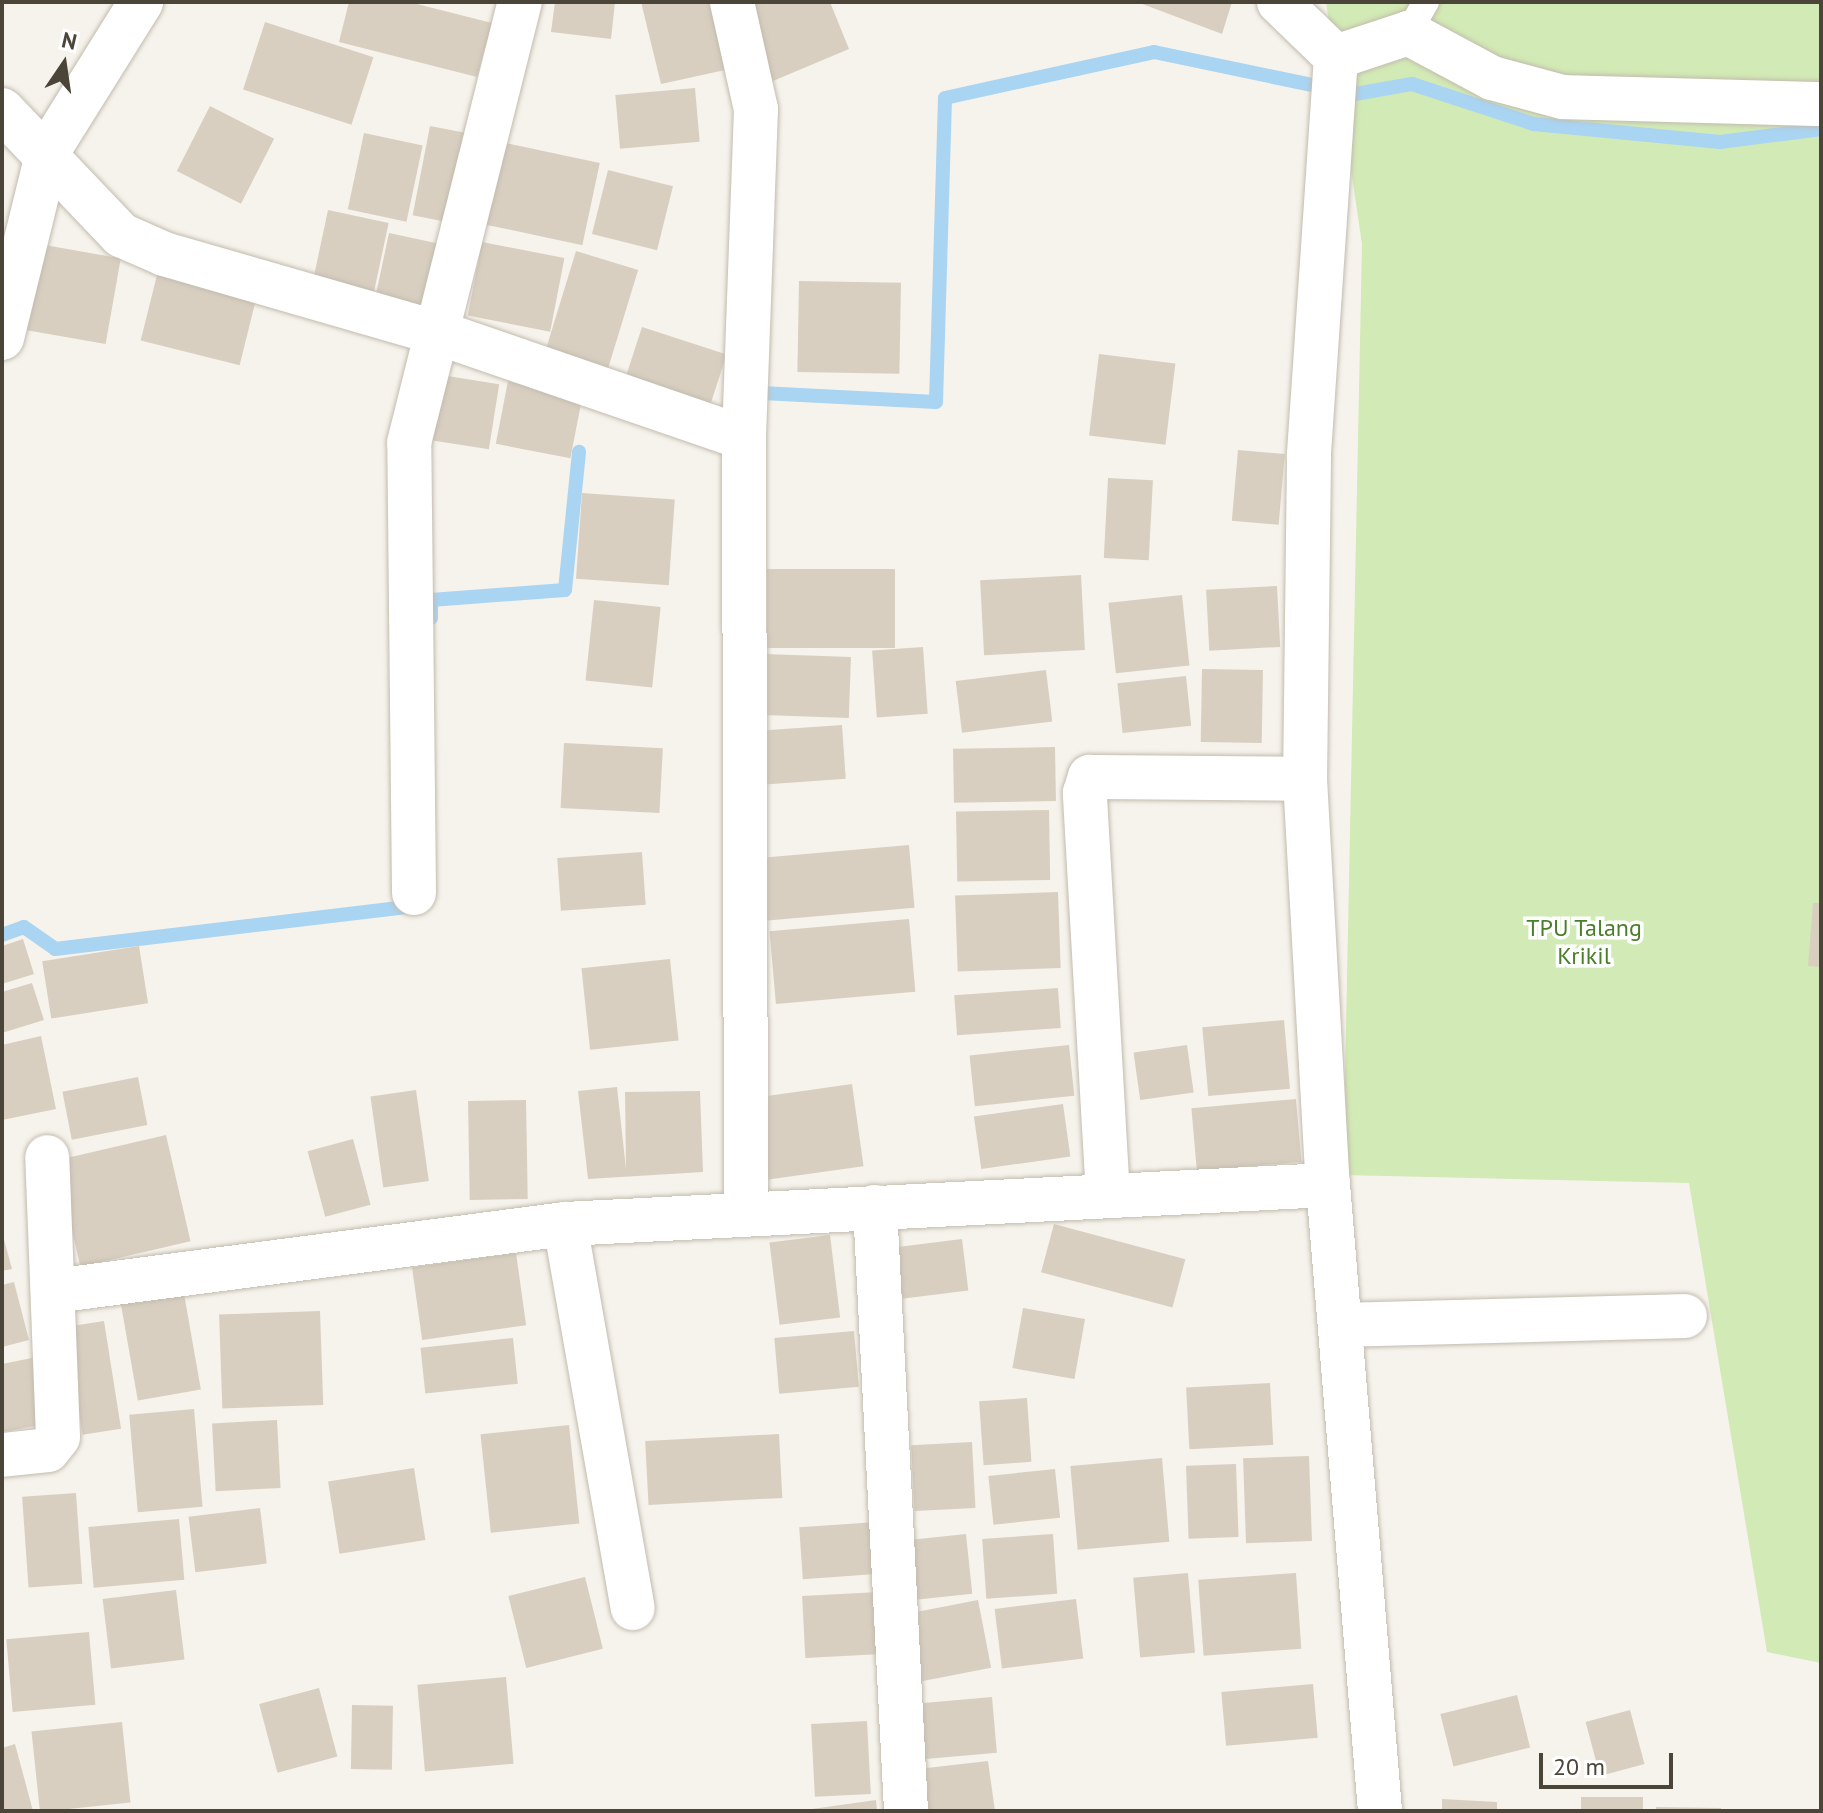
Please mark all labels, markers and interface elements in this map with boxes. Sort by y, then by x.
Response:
north arrow [24,24,104,104]
text: N [59,25,80,56]
park label: TPU Talang Krikil [1526,914,1642,970]
scale bar [1543,1737,1677,1787]
text: 20 m [1553,1751,1605,1782]

